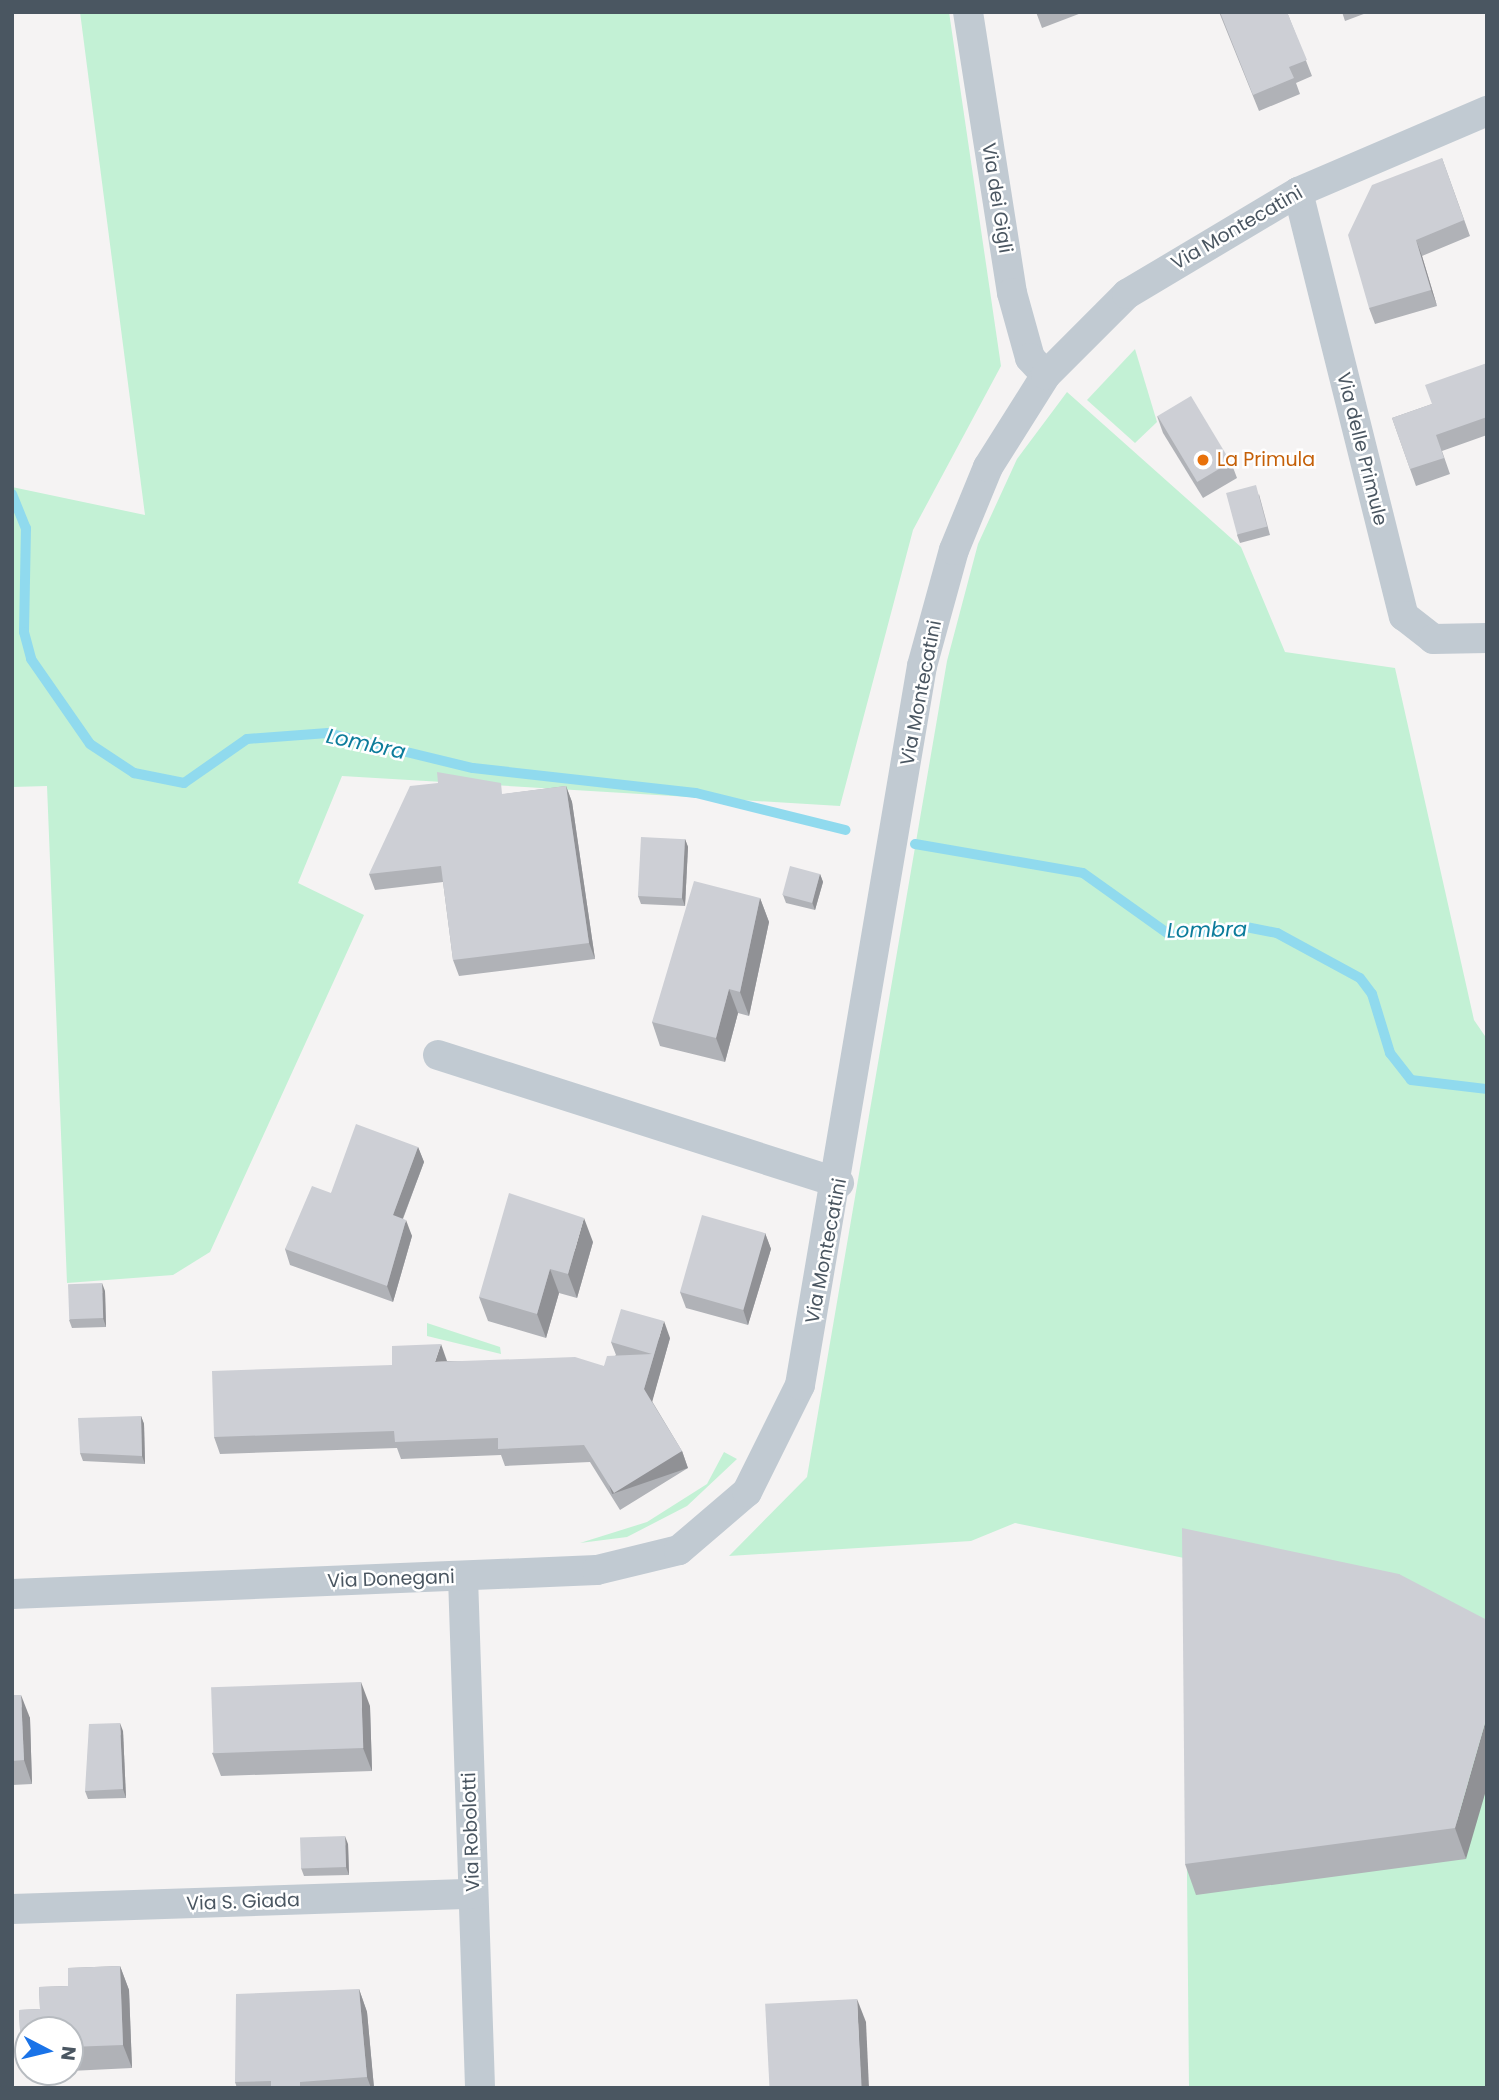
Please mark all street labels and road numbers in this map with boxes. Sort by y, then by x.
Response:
street label: Via dei Gigli [977,141,1017,255]
street label: Via Montecatini [1167,181,1307,275]
street label: Via delle Primule [1332,370,1392,528]
street label: Via Montecatini [896,618,946,768]
street label: Via Montecatini [801,1176,851,1326]
street label: Via Donegani [327,1565,455,1593]
street label: Via Robolotti [458,1772,484,1892]
street label: Via S. Giada [186,1889,300,1915]

